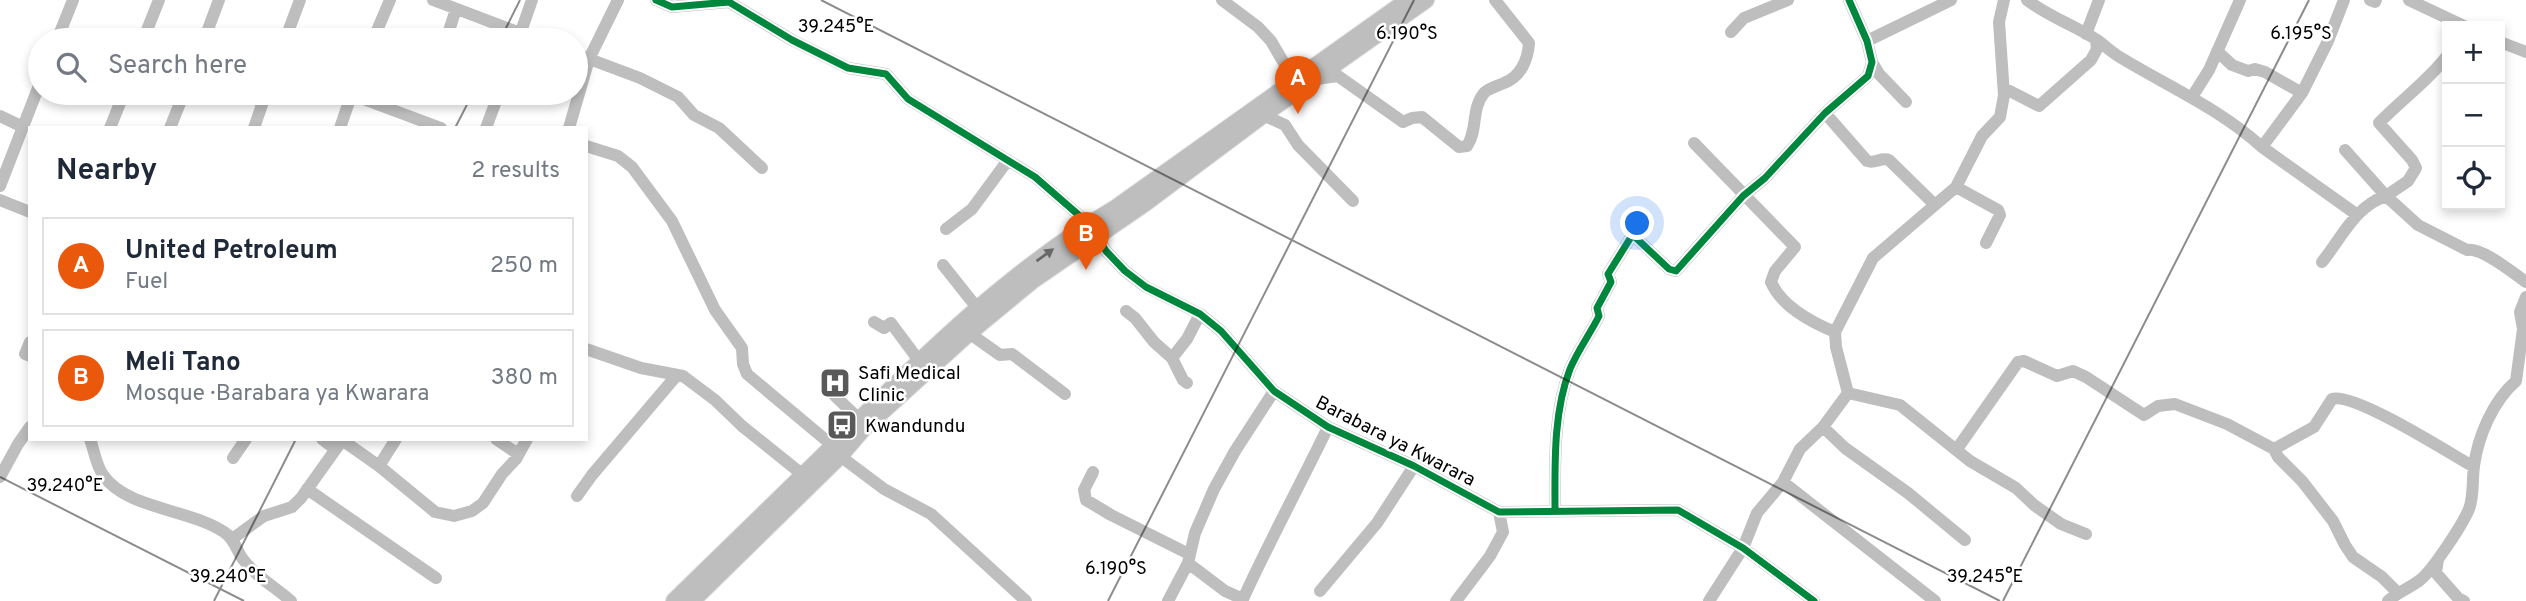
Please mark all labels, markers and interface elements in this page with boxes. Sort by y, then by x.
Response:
text: 39.245°E [798,16,874,39]
map controls [2442,21,2505,210]
button: + [2442,21,2505,84]
text: 6.190°S [1376,23,1438,46]
text: 6.195°S [2270,23,2332,46]
search box [28,28,588,105]
icon: search [52,48,90,86]
text: Search here [108,50,247,83]
pin: A [1275,56,1321,114]
button: − [2442,84,2505,147]
button: locate [2442,147,2505,210]
text: Nearby [56,153,157,190]
text: 2 results [471,157,560,186]
your location [1620,206,1654,240]
pin: B [1063,212,1109,270]
text: United Petroleum [125,235,338,268]
one-way arrow [1036,248,1054,262]
text: A [73,252,89,281]
text: 250 m [490,252,558,281]
text: Fuel [125,268,168,297]
text: Meli Tano [125,347,241,380]
place label: Safi Medical Clinic [858,362,961,408]
text: B [73,364,89,393]
text: 380 m [491,364,558,393]
hospital icon: Safi Medical Clinic [818,366,852,400]
text: Mosque · Barabara ya Kwarara [125,380,429,409]
street label: Barabara ya Kwarara [1311,391,1479,493]
bus stop icon: Kwandundu [825,408,859,442]
place label: Kwandundu [865,415,965,439]
text: 39.240°E [27,475,104,498]
text: 6.190°S [1085,558,1147,581]
text: 39.240°E [190,566,267,589]
text: 39.245°E [1947,566,2023,589]

